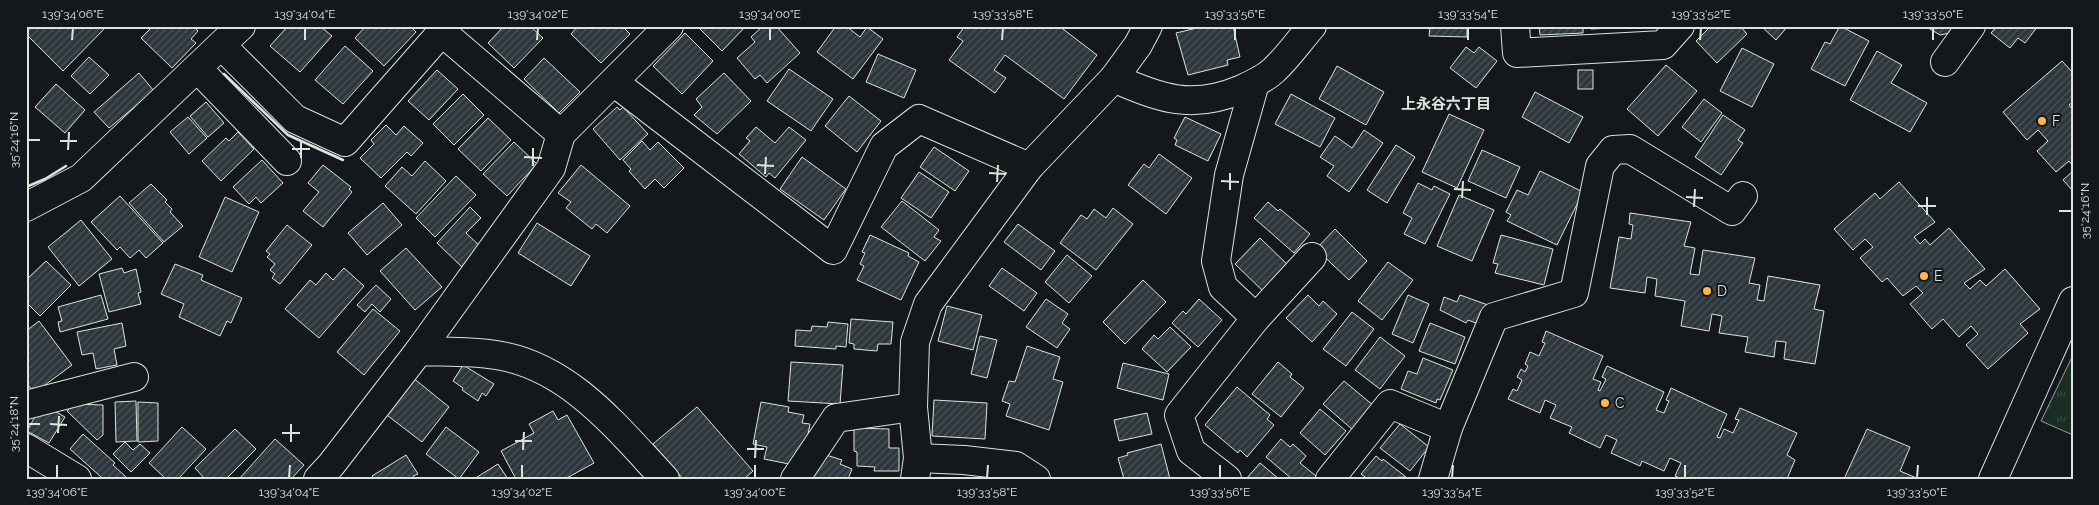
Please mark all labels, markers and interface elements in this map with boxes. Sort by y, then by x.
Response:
text: 139°34'06"E [42,7,104,21]
text: 139°34'04"E [274,7,336,21]
text: 139°34'02"E [508,7,568,21]
text: 139°34'00"E [739,7,801,21]
text: 139°33'58"E [973,7,1033,21]
text: 139°33'56"E [1205,7,1265,21]
text: 139°33'54"E [1438,7,1498,21]
text: 139°33'52"E [1671,7,1731,21]
text: 139°33'50"E [1903,7,1963,21]
district label: 上永谷六丁目 [1401,95,1491,113]
text: 35°24'16"N [7,112,21,168]
place label: F [2052,113,2060,129]
marker: F [2036,115,2048,127]
text: 35°24'16"N [2078,183,2092,239]
place label: E [1934,268,1943,284]
marker: E [1918,270,1930,282]
place label: D [1717,283,1727,299]
marker: D [1701,285,1713,297]
place label: C [1615,395,1625,411]
text: 35°24'18"N [7,396,21,452]
marker: C [1599,397,1611,409]
text: 139°34'06"E [26,485,88,499]
text: 139°34'04"E [258,485,320,499]
text: 139°34'02"E [492,485,552,499]
text: 139°34'00"E [724,485,786,499]
text: 139°33'58"E [957,485,1017,499]
text: 139°33'56"E [1190,485,1250,499]
text: 139°33'54"E [1422,485,1482,499]
text: 139°33'52"E [1655,485,1715,499]
text: 139°33'50"E [1887,485,1947,499]

